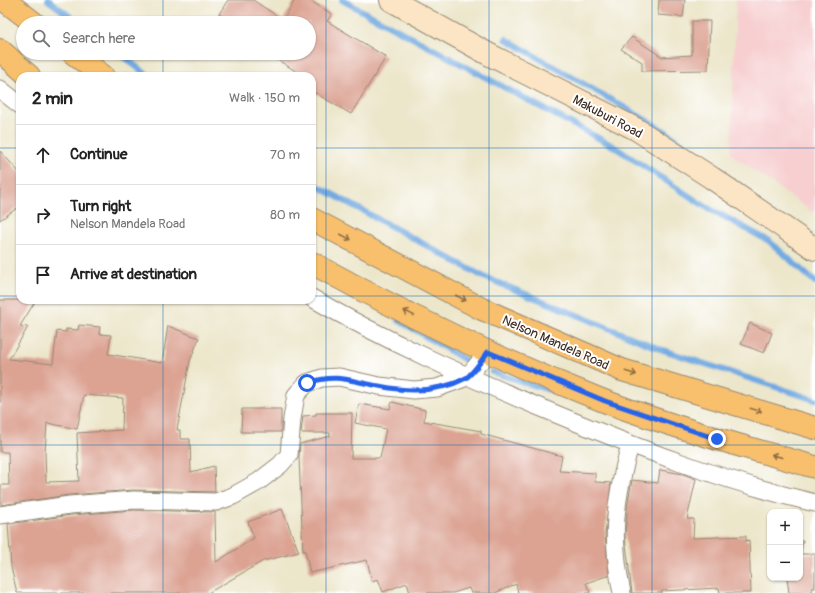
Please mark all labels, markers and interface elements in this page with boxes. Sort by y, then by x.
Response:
search box [16,16,316,60]
icon: search [30,27,52,49]
text: Search here [62,29,135,48]
text: 2 min [32,88,73,109]
text: Walk · 150 m [229,90,300,106]
street label: Makuburi Road [570,92,645,142]
icon: ahead [32,144,54,166]
text: Continue [70,145,128,164]
text: 70 m [270,147,300,163]
text: Turn right [70,197,131,216]
icon: right [32,204,54,226]
text: 80 m [270,207,300,223]
text: Nelson Mandela Road [70,216,185,232]
one-way arrow [340,234,352,241]
icon: arrive [32,264,54,286]
text: Arrive at destination [70,265,197,284]
one-way arrow [455,295,467,302]
one-way arrow [403,309,415,316]
street label: Nelson Mandela Road [500,312,612,374]
one-way arrow [624,370,637,377]
route start [298,374,316,392]
one-way arrow [749,407,762,414]
route end [708,430,726,448]
one-way arrow [771,452,784,459]
map controls [767,509,803,581]
button: + [767,509,803,545]
button: − [767,545,803,581]

